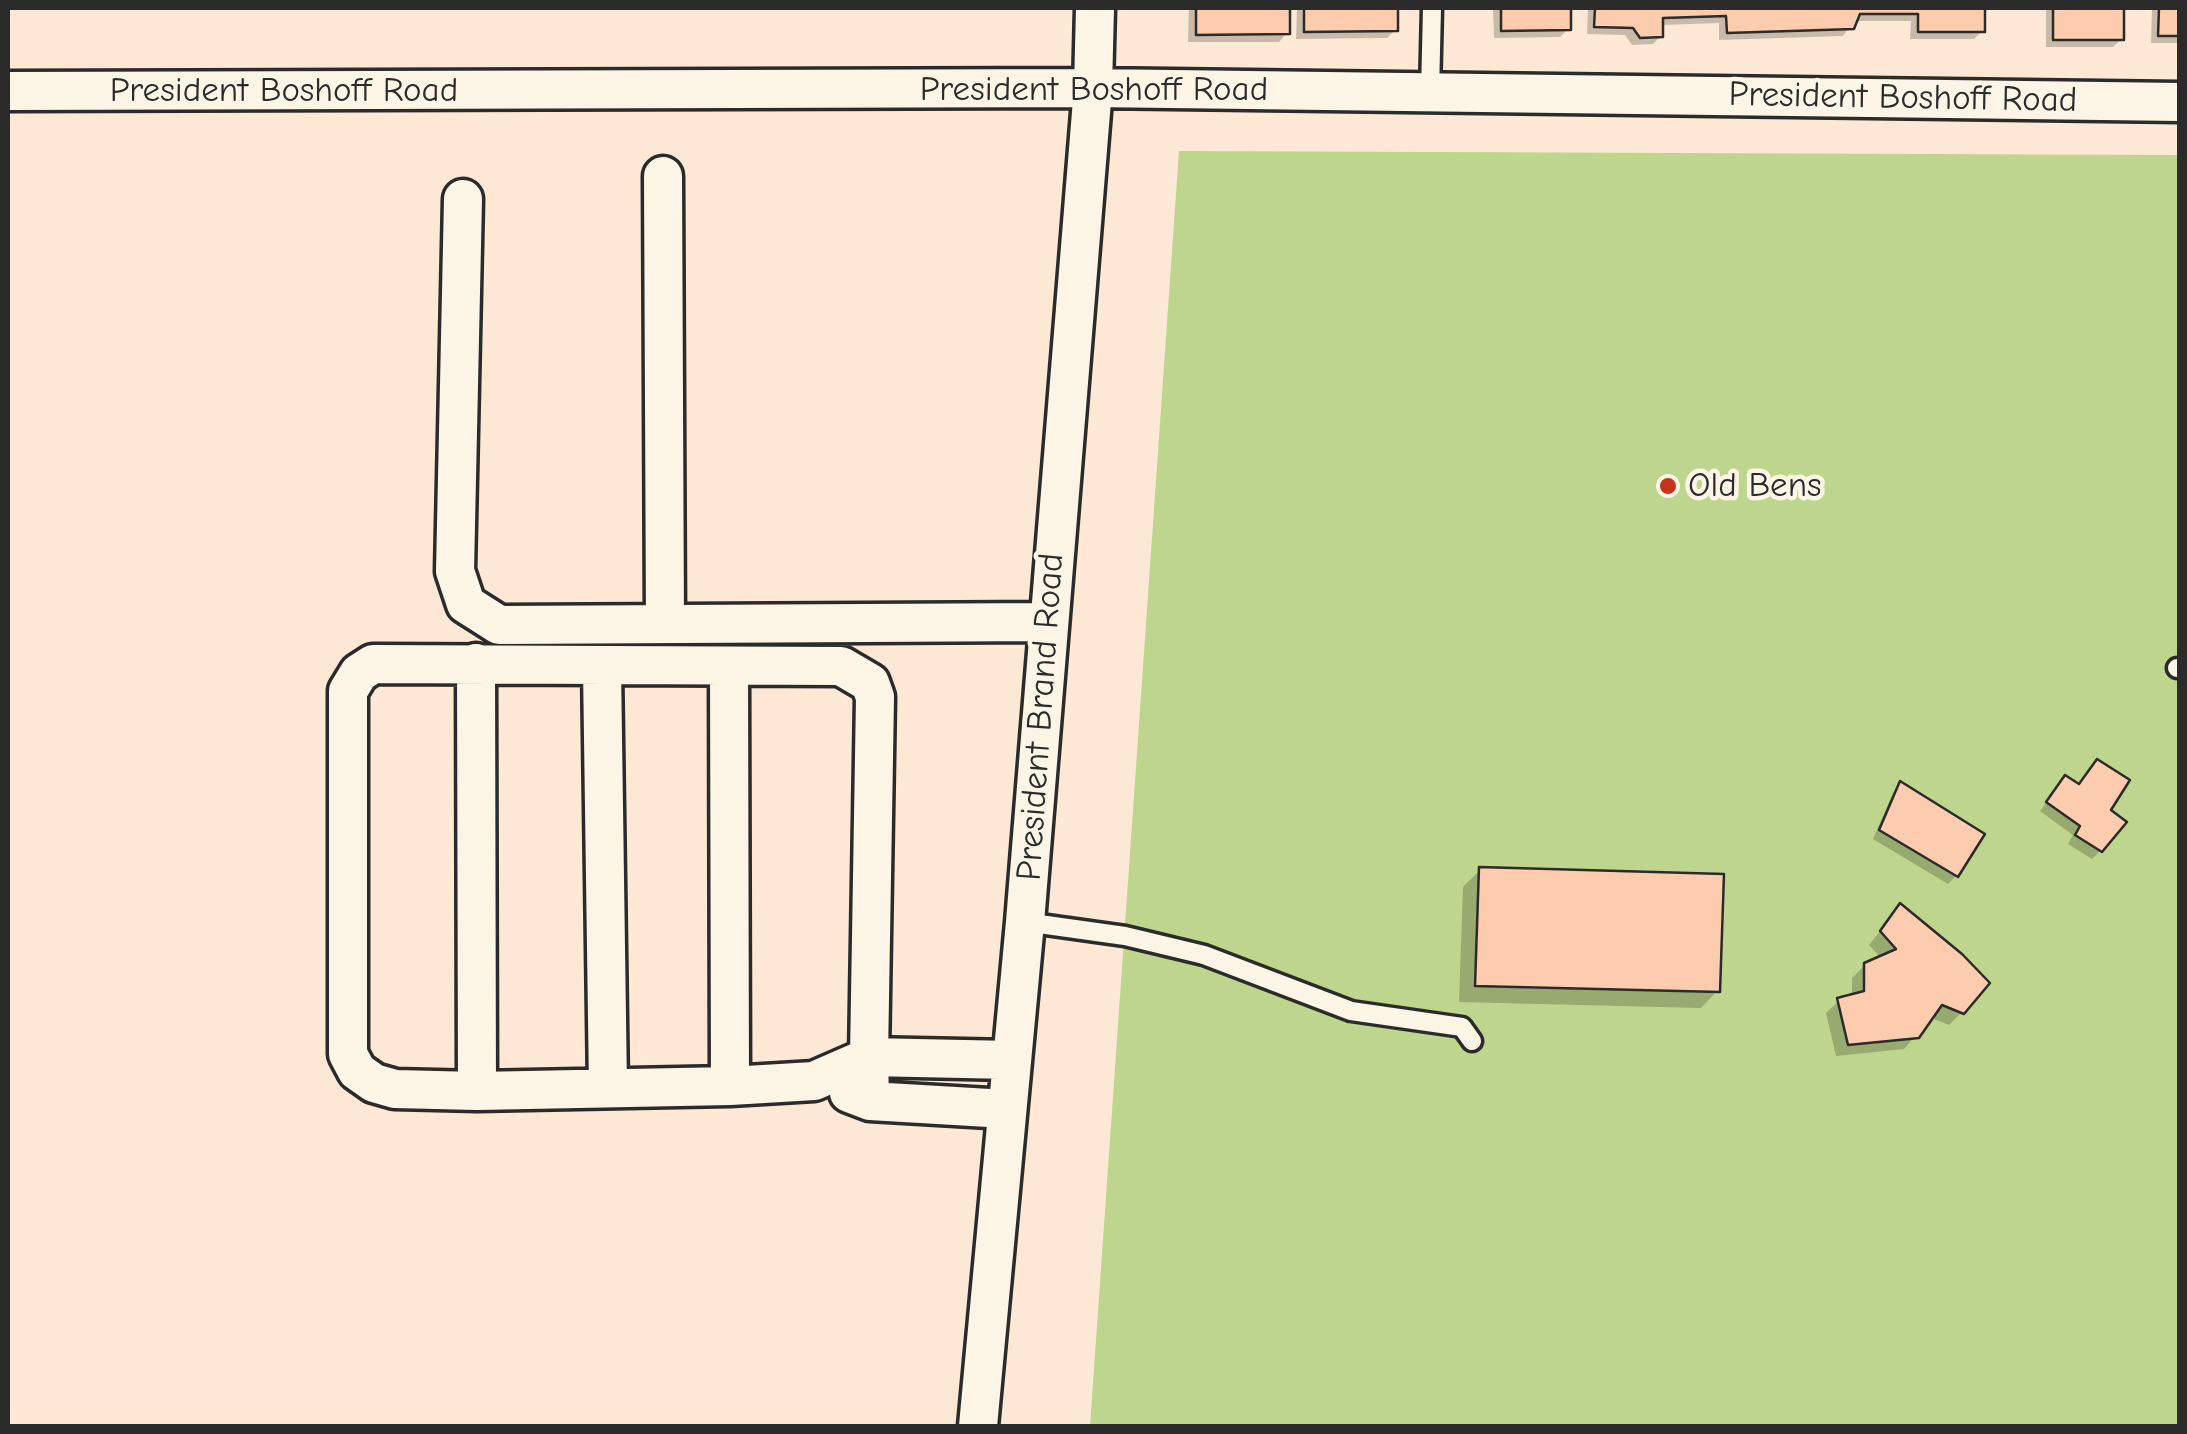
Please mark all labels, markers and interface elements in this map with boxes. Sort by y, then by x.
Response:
street label: President Boshoff Road [920,69,1268,111]
street label: President Boshoff Road [110,70,458,112]
street label: President Boshoff Road [1728,74,2078,122]
place label: Old Bens [1688,465,1822,507]
marker: Old Bens [1657,475,1679,497]
street label: President Brand Road [1009,552,1073,882]

